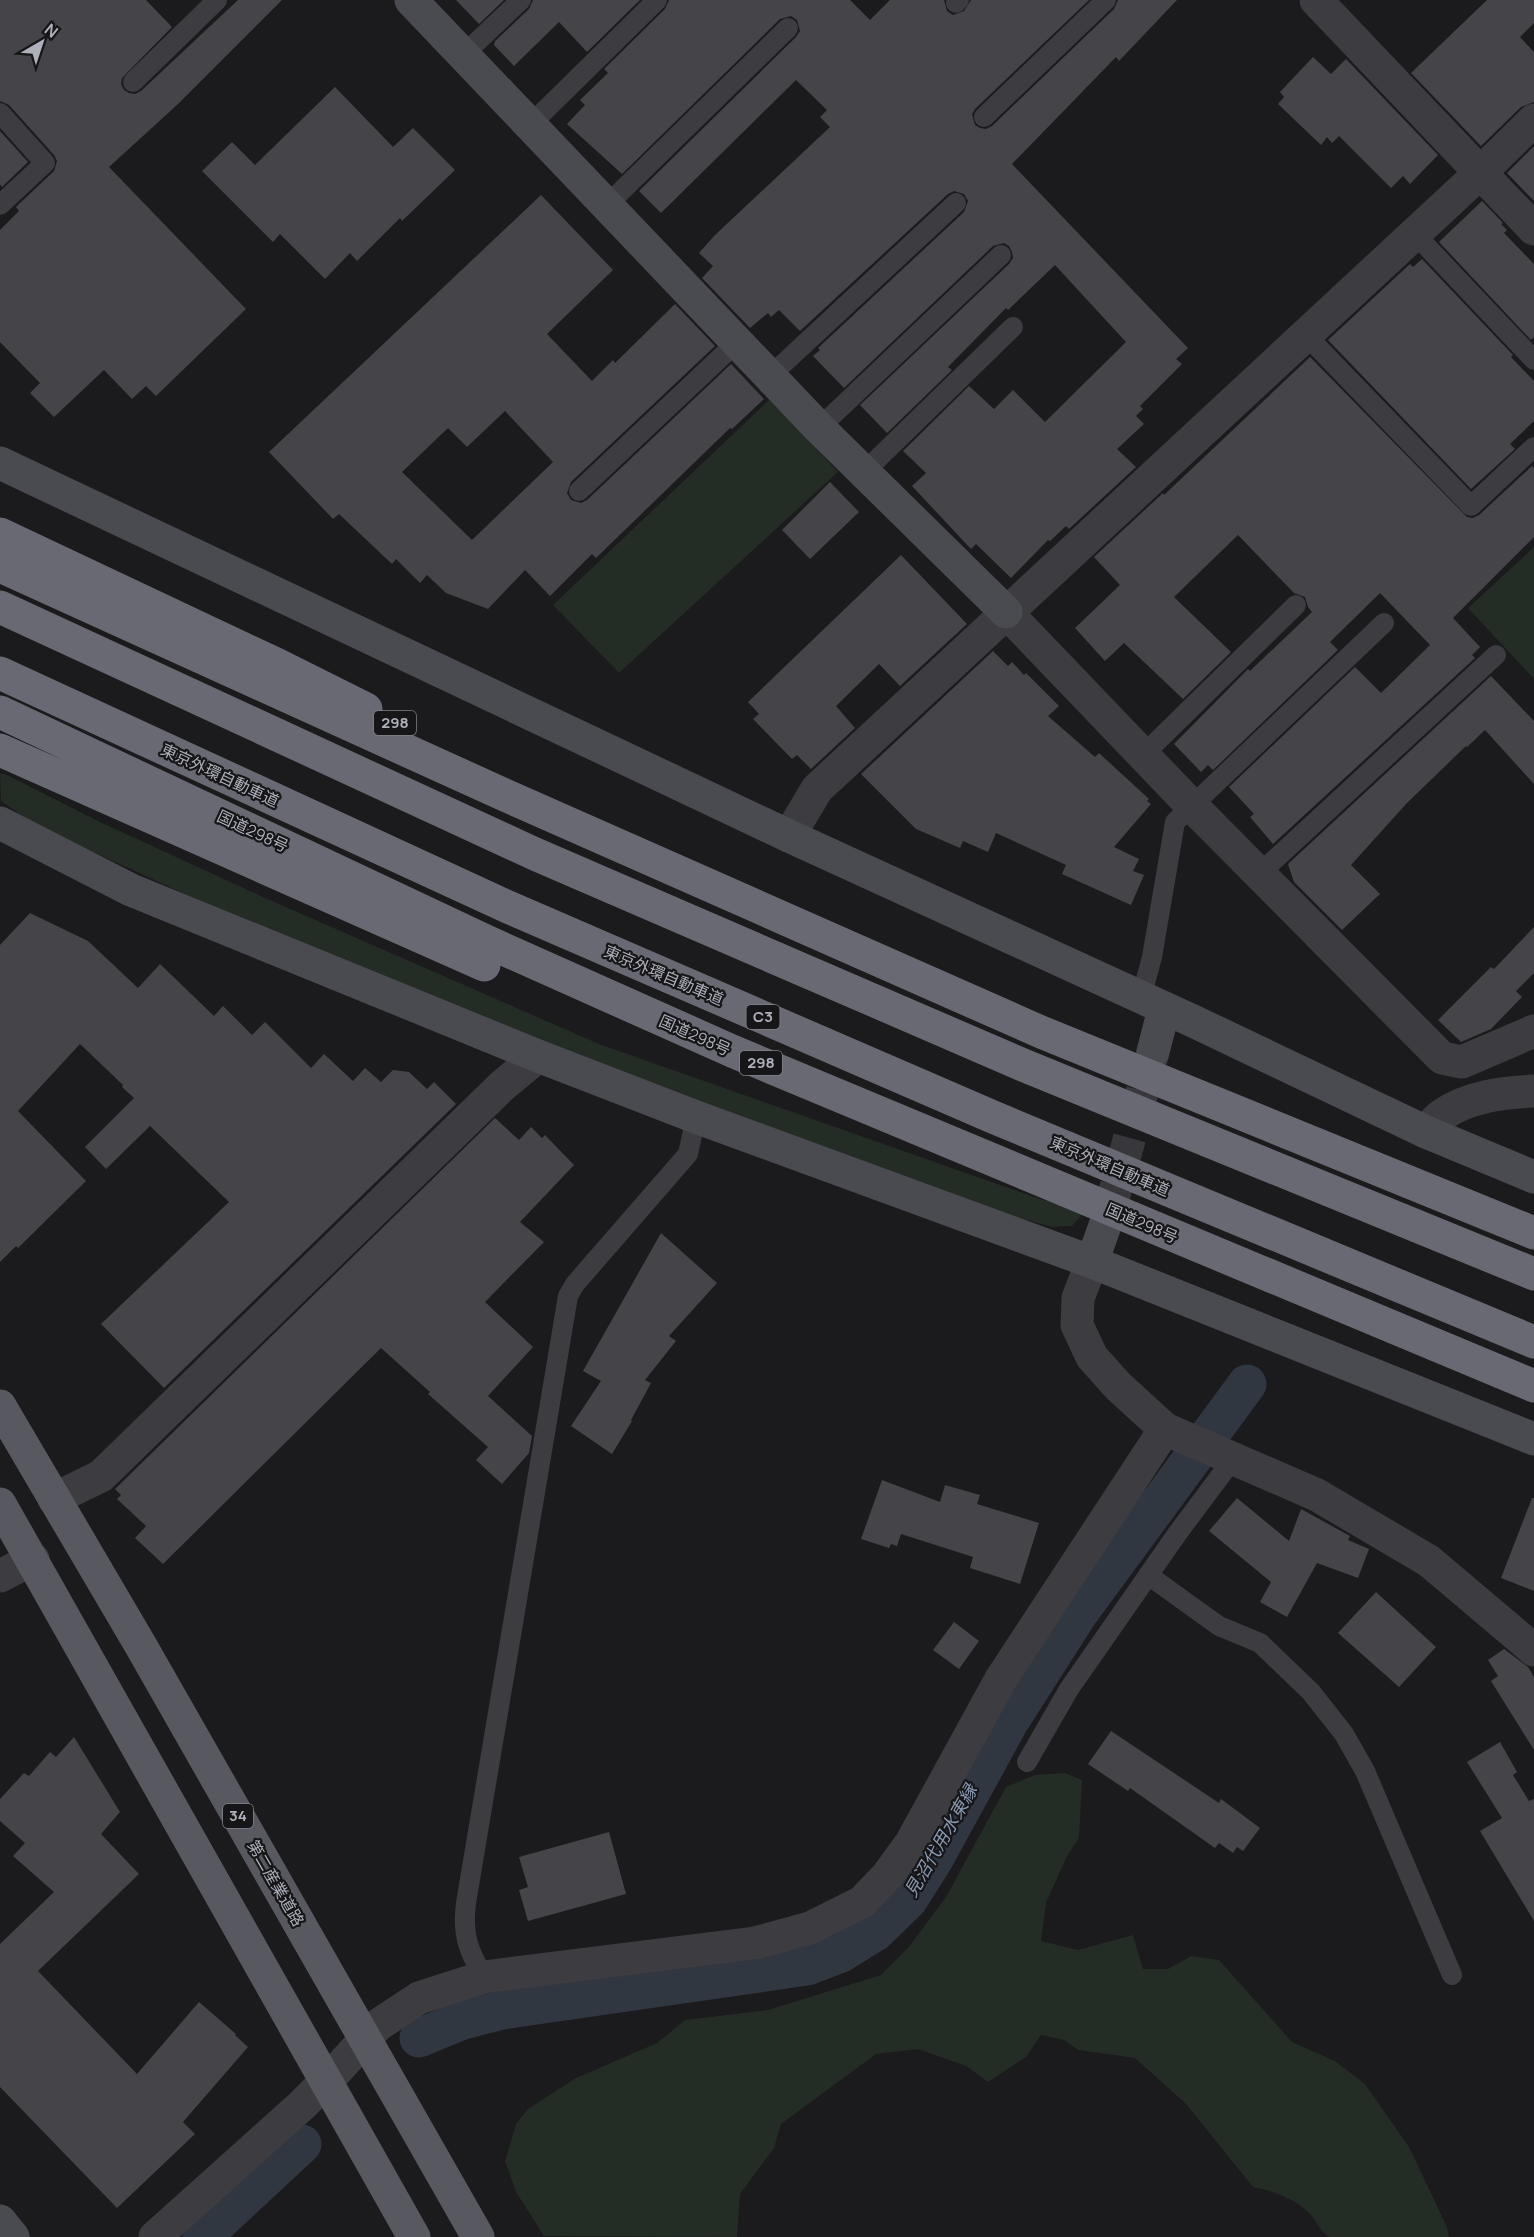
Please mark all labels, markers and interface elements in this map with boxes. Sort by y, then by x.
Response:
north arrow [12,12,72,72]
text: N [40,18,63,43]
road number: 298 [374,711,416,735]
street label: 東京外環自動車道 [157,738,283,812]
street label: 国道298号 [214,805,292,857]
street label: 東京外環自動車道 [601,940,727,1010]
road number: C3 [746,1005,780,1029]
street label: 国道298号 [656,1009,734,1061]
road number: 298 [740,1051,782,1075]
street label: 東京外環自動車道 [1047,1131,1173,1201]
street label: 国道298号 [1103,1198,1181,1248]
water label: 見沼代用水東縁 [898,1778,983,1901]
road number: 34 [223,1804,253,1828]
street label: 第二産業道路 [242,1836,310,1930]

